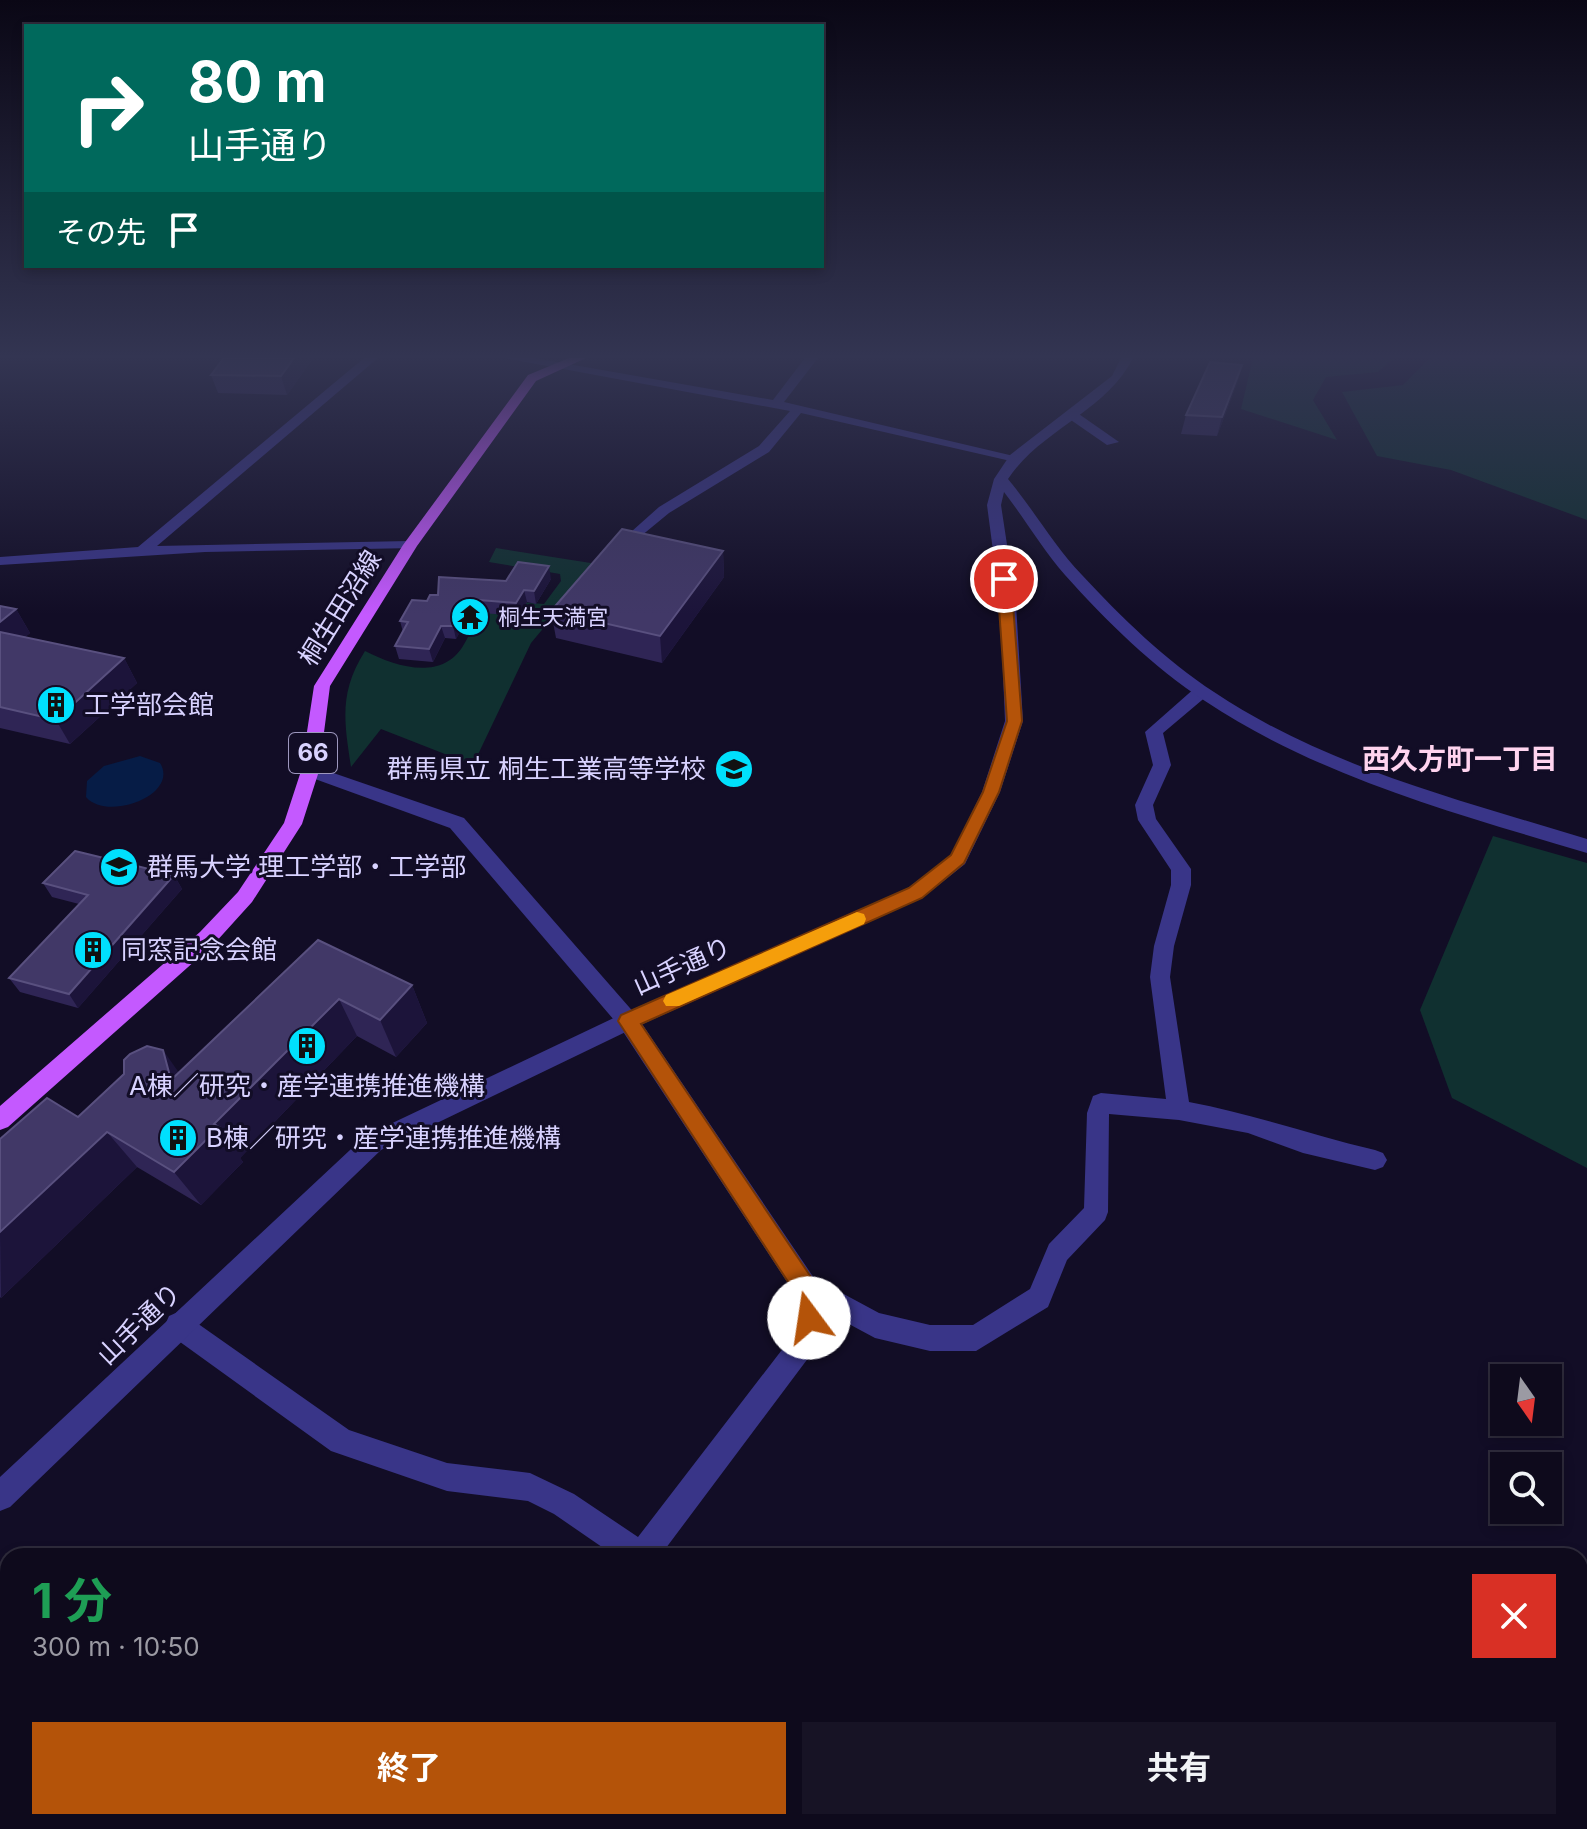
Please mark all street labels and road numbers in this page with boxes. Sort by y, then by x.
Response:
street label: 桐生田沼線 [292,544,387,671]
road number: 66 [289,733,337,773]
street label: 山手通り [628,930,736,1001]
street label: 山手通り [90,1276,187,1371]

